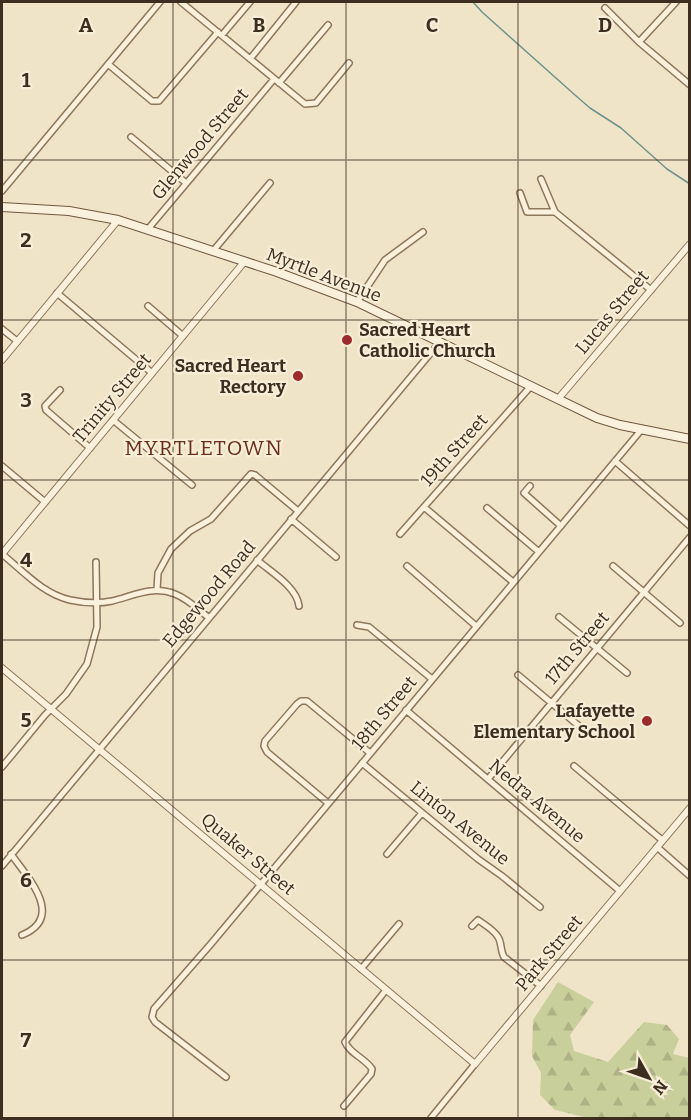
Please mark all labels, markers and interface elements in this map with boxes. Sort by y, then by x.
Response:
text: A [79,13,94,37]
text: B [253,13,266,37]
text: C [426,13,438,37]
text: D [598,13,612,37]
text: 1 [22,68,31,92]
street label: Glenwood Street [147,83,253,204]
text: 2 [20,228,32,252]
street label: Myrtle Avenue [264,243,384,307]
street label: Lucas Street [571,265,654,358]
place label: Sacred Heart Catholic Church [359,319,496,362]
marker: Sacred Heart Catholic Church [340,333,354,347]
street label: Trinity Street [68,348,156,447]
place label: Sacred Heart Rectory [175,355,287,398]
marker: Sacred Heart Rectory [291,369,305,383]
text: 3 [20,388,32,412]
street label: 19th Street [416,409,493,491]
district label: MYRTLETOWN [125,435,283,461]
street label: Edgewood Road [158,536,260,652]
text: 4 [20,548,32,572]
street label: 17th Street [540,607,614,689]
street label: 18th Street [347,671,422,755]
place label: Lafayette Elementary School [473,700,635,743]
text: 5 [21,708,32,732]
marker: Lafayette Elementary School [640,714,654,728]
street label: Nedra Avenue [485,754,589,848]
street label: Linton Avenue [406,776,514,870]
street label: Quaker Street [196,808,300,900]
text: 6 [20,868,32,892]
street label: Park Street [511,910,587,995]
text: 7 [21,1028,32,1052]
north arrow [619,1048,679,1108]
text: N [649,1076,671,1098]

